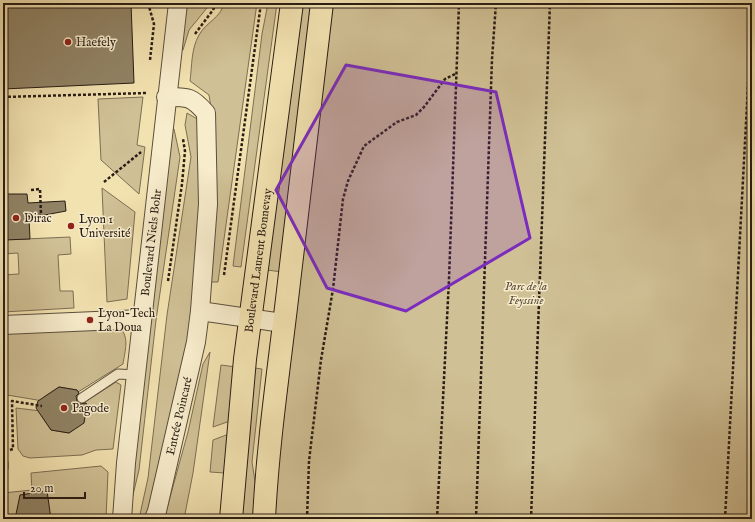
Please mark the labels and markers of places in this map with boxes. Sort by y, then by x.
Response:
place label: Haefely [76,35,116,50]
marker: Haefely [63,37,73,47]
place label: Dirac [24,211,52,226]
place label: Lyon 1 Université [79,212,131,241]
marker: Dirac [11,213,21,223]
marker: Lyon 1 Université [66,221,76,231]
place label: Lyon-Tech La Doua [98,306,156,335]
marker: Lyon-Tech La Doua [85,315,95,325]
place label: Pagode [72,401,109,416]
marker: Pagode [59,403,69,413]

